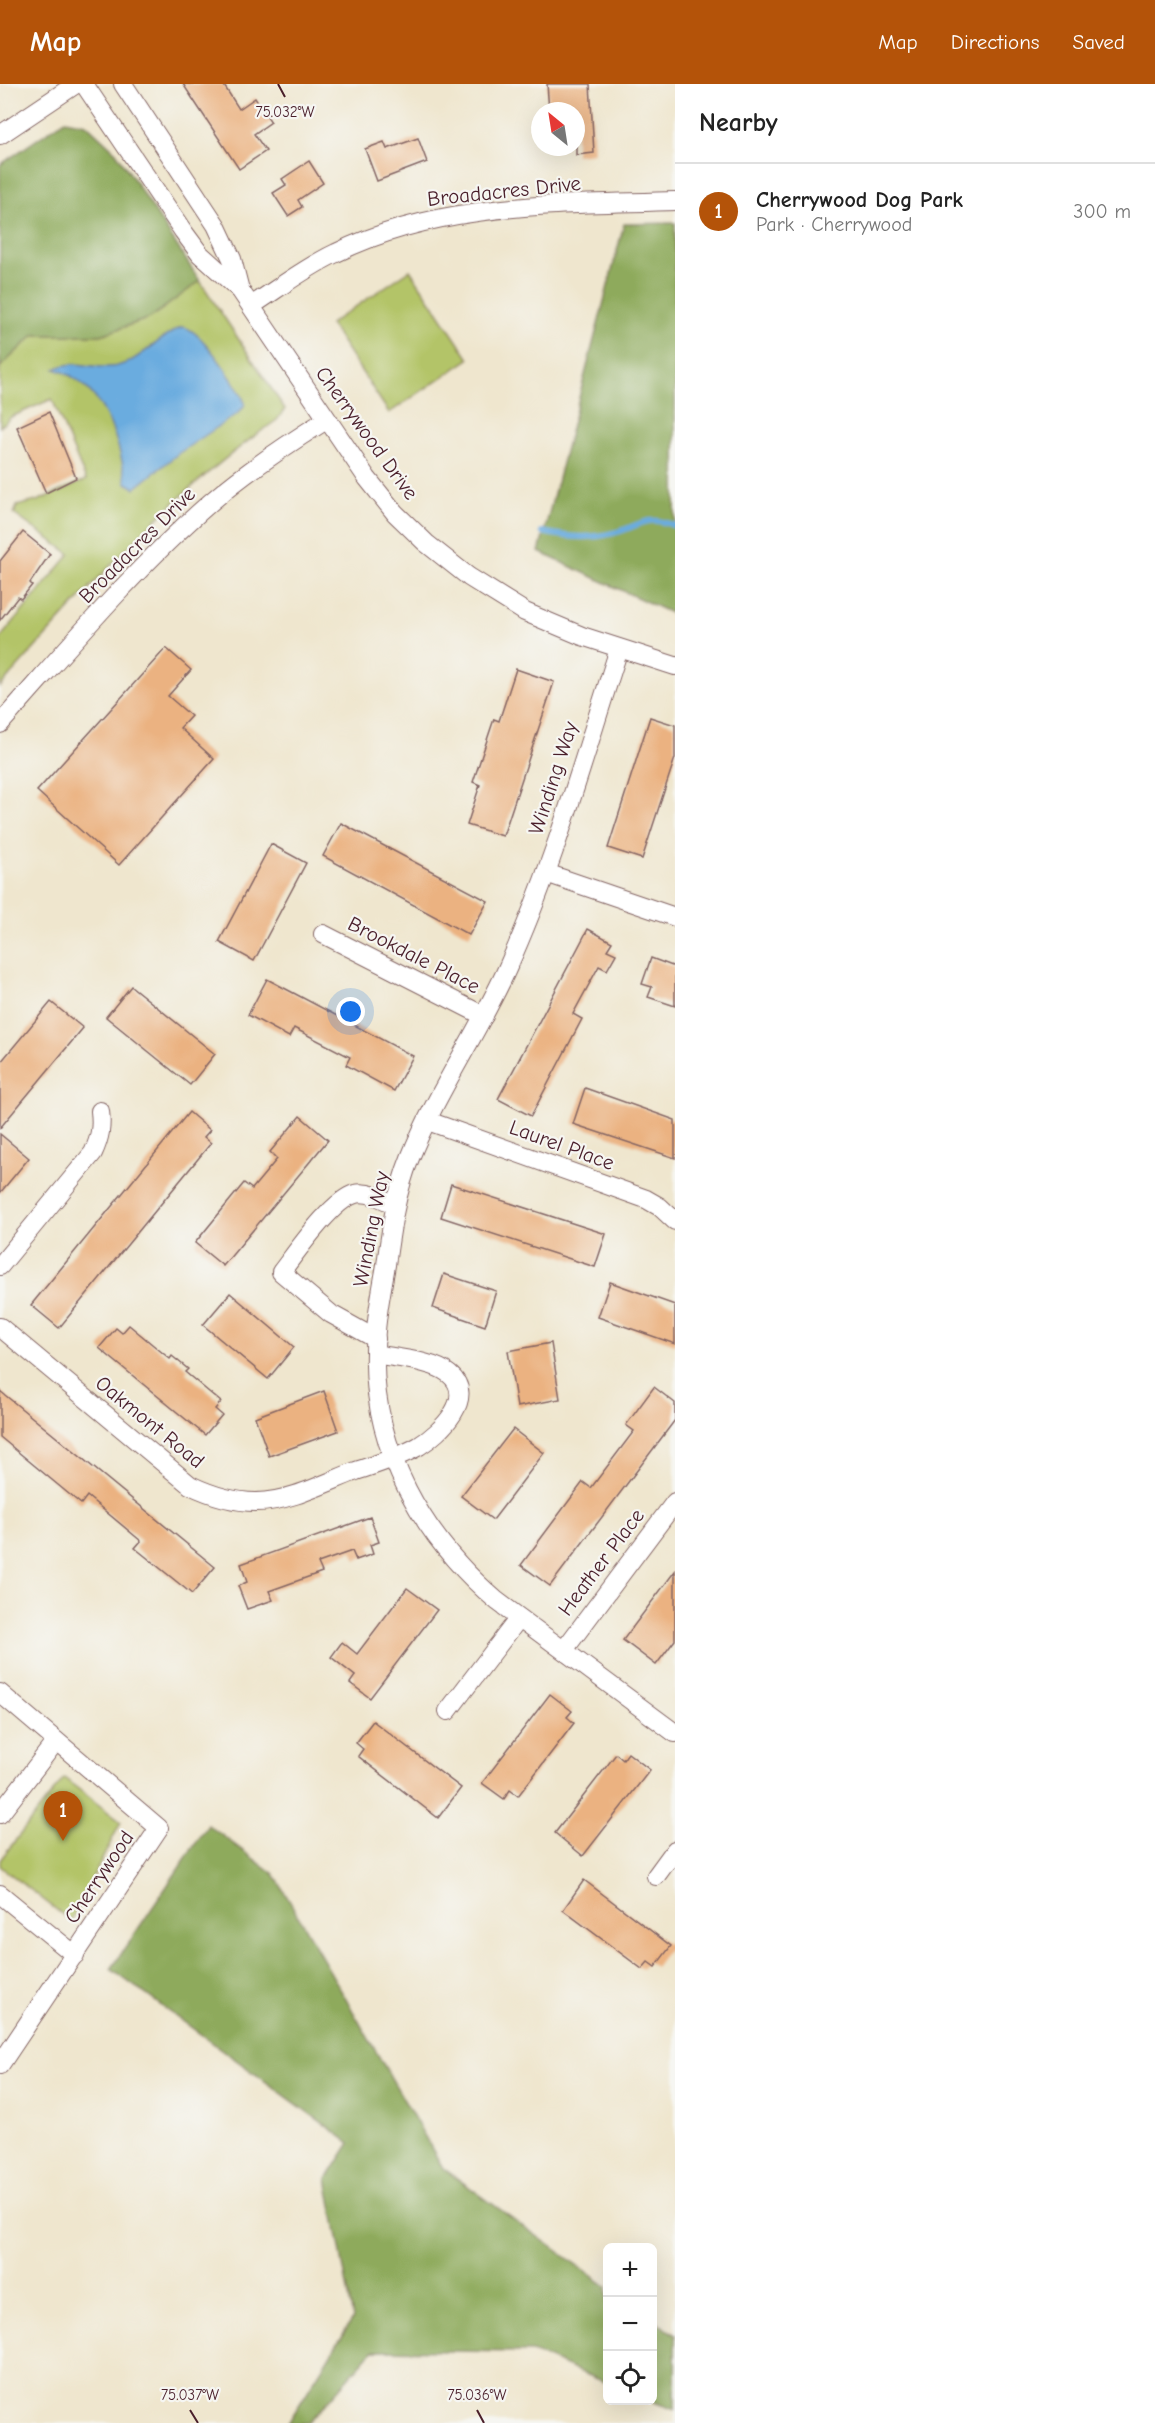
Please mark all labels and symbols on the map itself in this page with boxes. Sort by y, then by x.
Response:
north arrow [531,102,585,156]
text: 75.032°W [256,103,314,121]
street label: Broadacres Drive [426,171,582,211]
street label: Cherrywood Drive [311,362,423,504]
street label: Broadacres Drive [74,482,200,608]
street label: Winding Way [523,718,583,837]
street label: Brookdale Place [344,911,484,999]
your location [336,997,365,1026]
street label: Laurel Place [506,1115,618,1175]
street label: Winding Way [348,1169,394,1289]
street label: Oakmont Road [91,1371,209,1473]
street label: Heather Place [553,1504,649,1620]
pin: 1 [44,1792,82,1841]
street label: Cherrywood [59,1826,139,1928]
text: 75.037°W [161,2386,219,2404]
text: 75.036°W [447,2386,507,2404]

